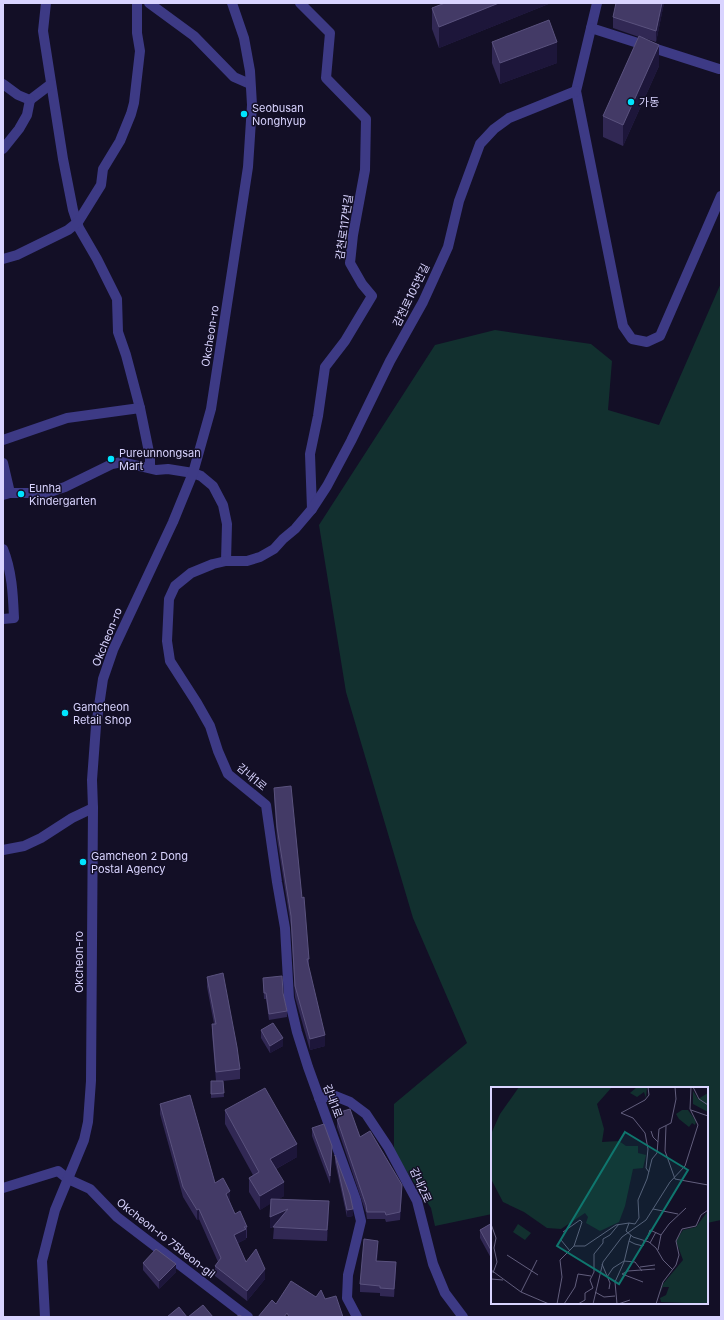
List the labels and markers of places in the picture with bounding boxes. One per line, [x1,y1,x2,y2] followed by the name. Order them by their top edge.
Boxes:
[639,95,659,109] place label: 가동
[626,97,636,107] marker: 가동
[252,101,306,128] place label: Seobusan Nonghyup
[239,109,249,119] marker: Seobusan Nonghyup
[119,446,201,473] place label: Pureunnongsan Mart
[106,454,116,464] marker: Pureunnongsan Mart
[29,481,96,508] place label: Eunha Kindergarten
[16,489,26,499] marker: Eunha Kindergarten
[73,700,132,727] place label: Gamcheon Retail Shop
[60,708,70,718] marker: Gamcheon Retail Shop
[91,849,188,876] place label: Gamcheon 2 Dong Postal Agency
[78,857,88,867] marker: Gamcheon 2 Dong Postal Agency

